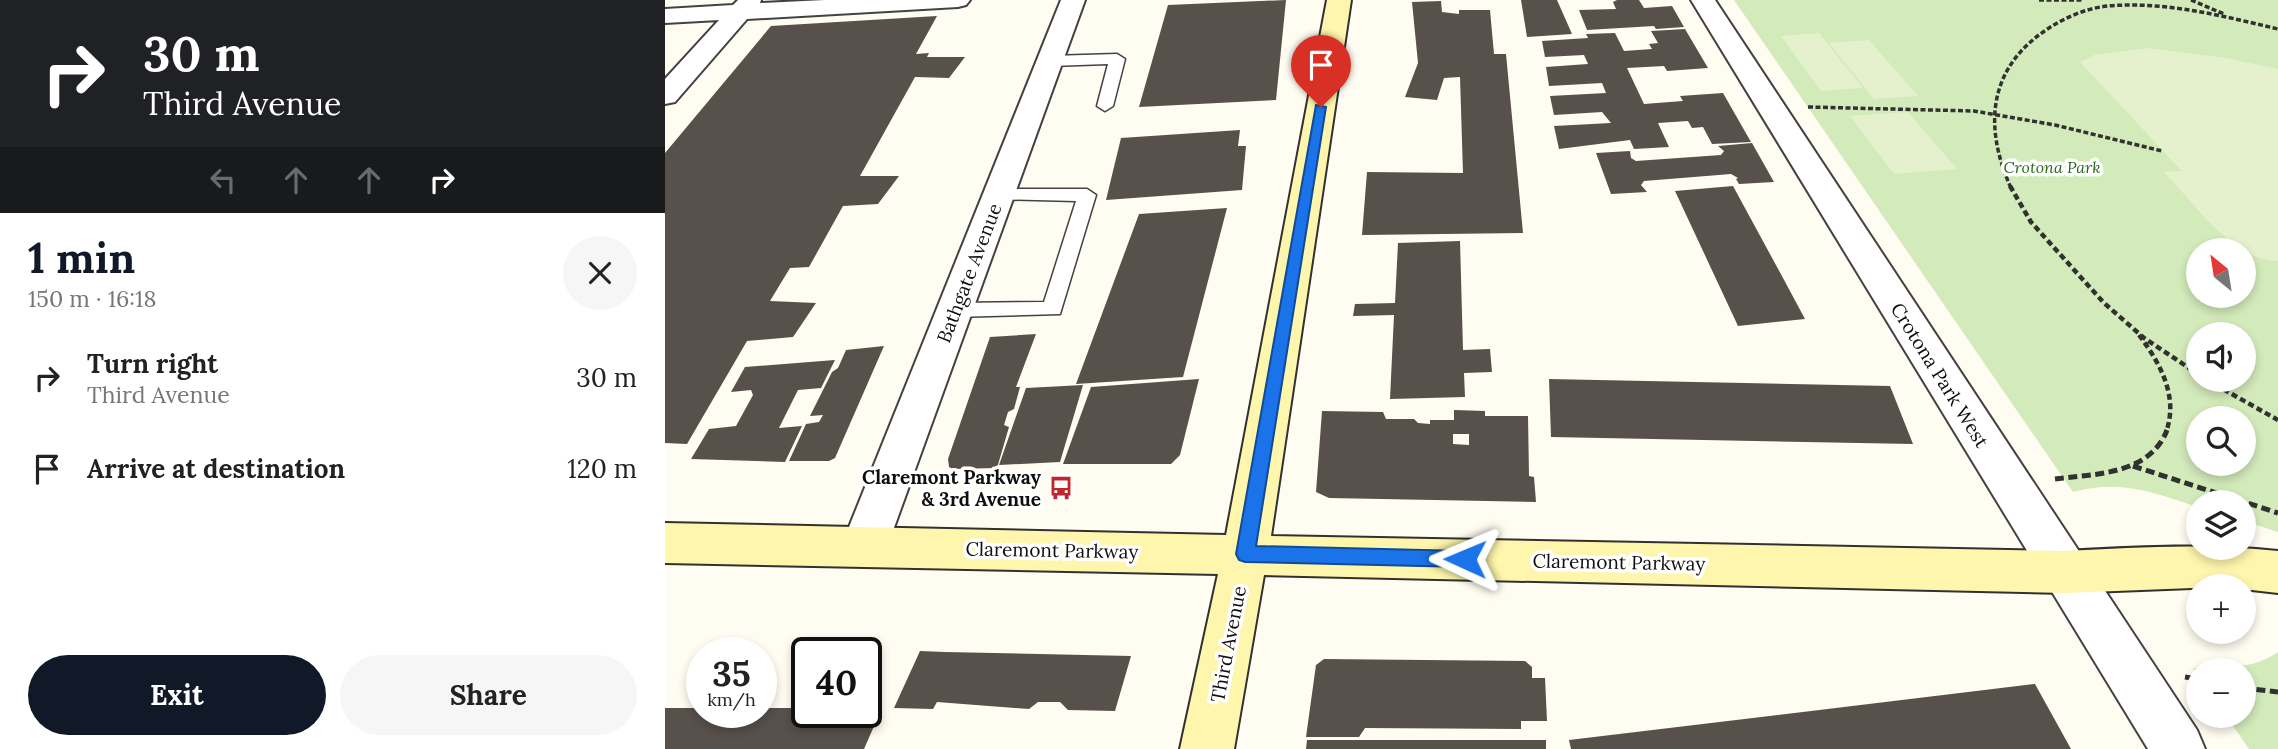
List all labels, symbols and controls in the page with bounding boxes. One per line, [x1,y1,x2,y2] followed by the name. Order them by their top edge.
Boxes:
[143,22,260,84] text: 30 m
[28,28,119,119] icon: right
[1291,35,1351,107] pin
[1302,46,1340,84] icon: arrive
[143,83,341,124] text: Third Avenue
[2004,157,2100,177] park label: Crotona Park
[204,161,242,199] icon: left
[277,161,315,199] icon: ahead
[350,161,388,199] icon: ahead
[423,161,461,199] icon: right
[931,200,1007,346] street label: Bathgate Avenue
[28,231,135,285] text: 1 min
[563,236,637,310] button: close
[2186,238,2256,308] north arrow
[2186,238,2256,728] map controls
[28,284,156,313] text: 150 m · 16:18
[1886,298,1995,452] street label: Crotona Park West
[2186,322,2256,392] button: sound
[87,347,218,380] text: Turn right
[28,359,66,397] icon: right
[576,361,637,394] text: 30 m
[87,380,230,409] text: Third Avenue
[2186,406,2256,476] button: search
[28,450,66,488] icon: arrive
[87,452,345,485] text: Arrive at destination
[567,452,637,485] text: 120 m
[862,465,1042,511] place label: Claremont Parkway & 3rd Avenue
[1047,474,1075,502] bus stop icon: Claremont Parkway & 3rd Avenue
[2186,490,2256,560] button: layers
[1428,522,1502,596] position arrow
[965,536,1139,564] street label: Claremont Parkway
[1532,548,1706,576] street label: Claremont Parkway
[2186,574,2256,644] button: +
[1205,584,1251,704] street label: Third Avenue
[791,637,882,728] speed limit sign: 40
[712,651,751,696] text: 35
[28,655,326,735] button: Exit
[340,655,637,735] button: Share
[2186,658,2256,728] button: −
[707,688,756,711] text: km/h

